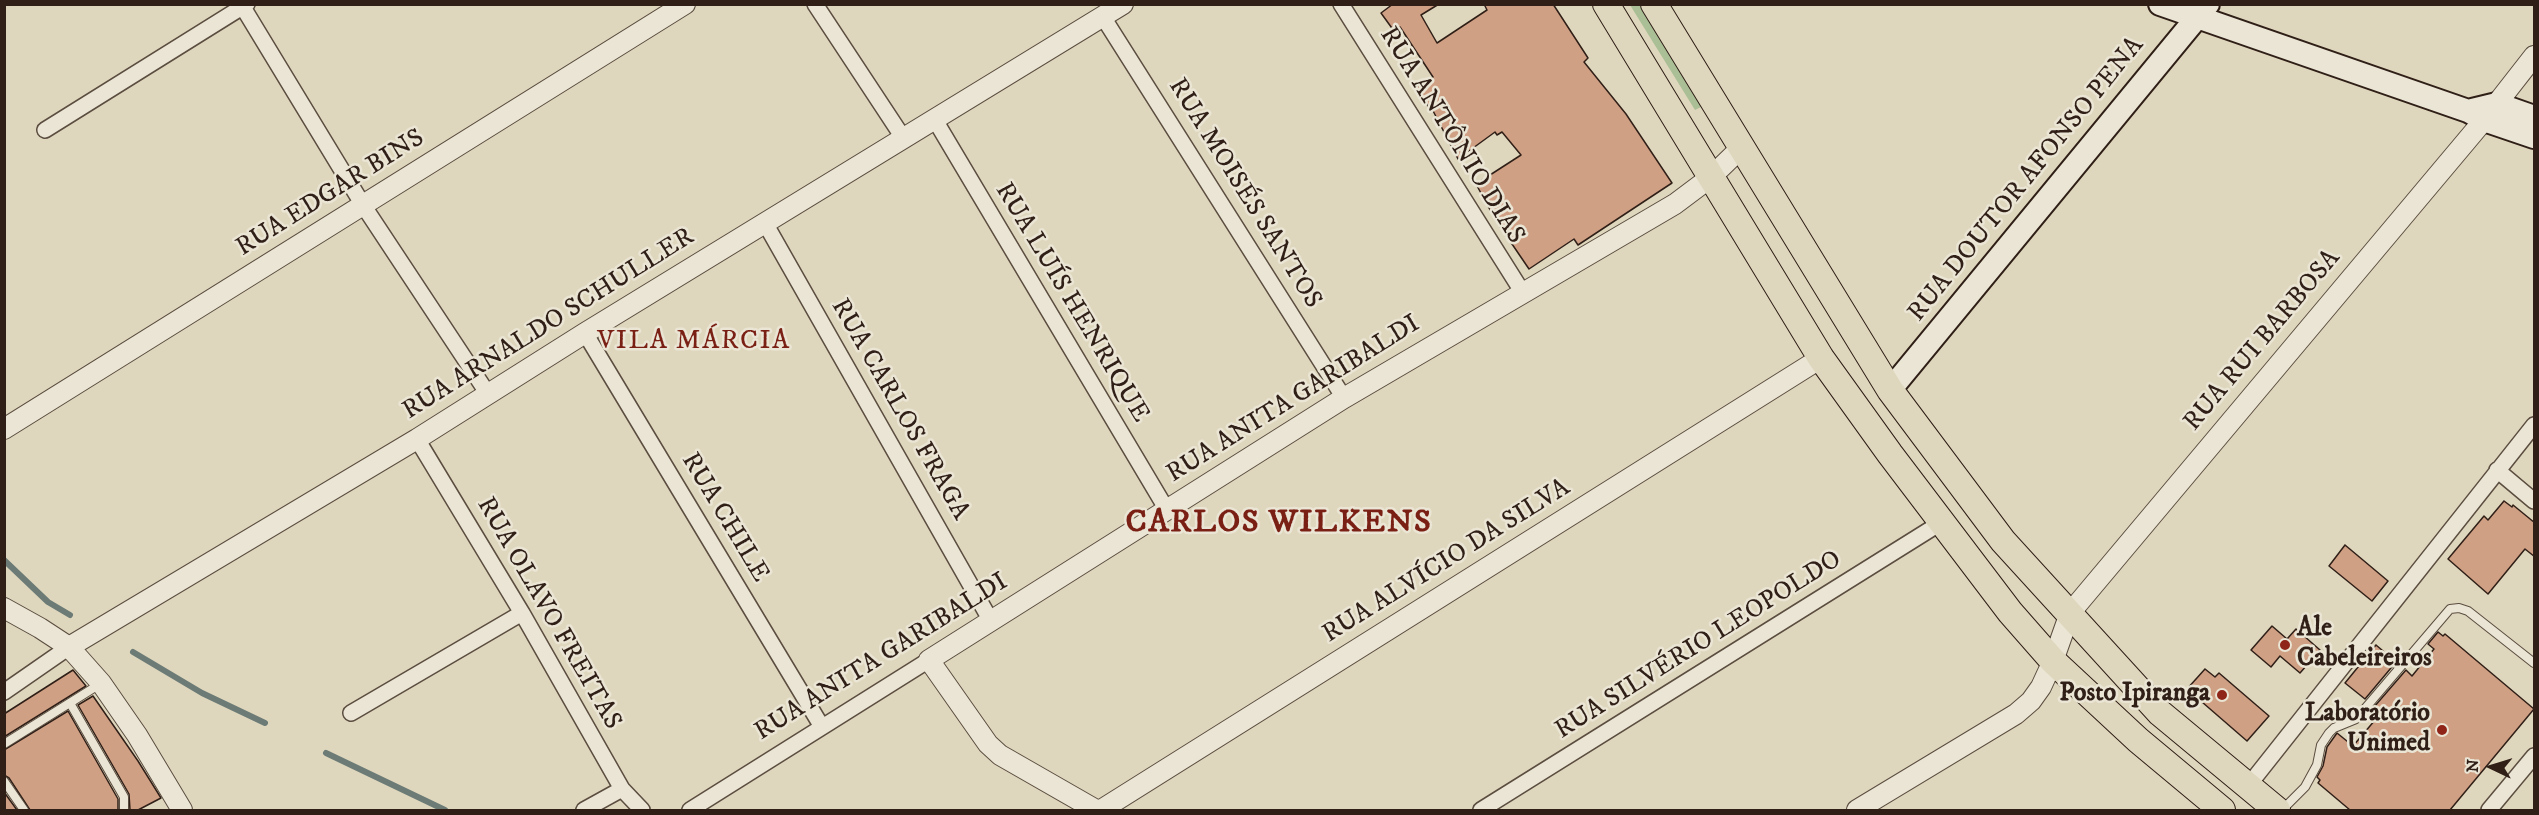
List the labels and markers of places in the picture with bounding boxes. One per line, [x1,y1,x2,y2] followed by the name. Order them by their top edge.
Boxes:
[2297,614,2432,676] place label: Ale Cabeleireiros
[2278,638,2292,652] marker: Ale Cabeleireiros
[2059,679,2210,711] place label: Posto Ipiranga
[2215,688,2229,702] marker: Posto Ipiranga
[2305,699,2430,760] place label: Laboratório Unimed
[2435,723,2449,737] marker: Laboratório Unimed

